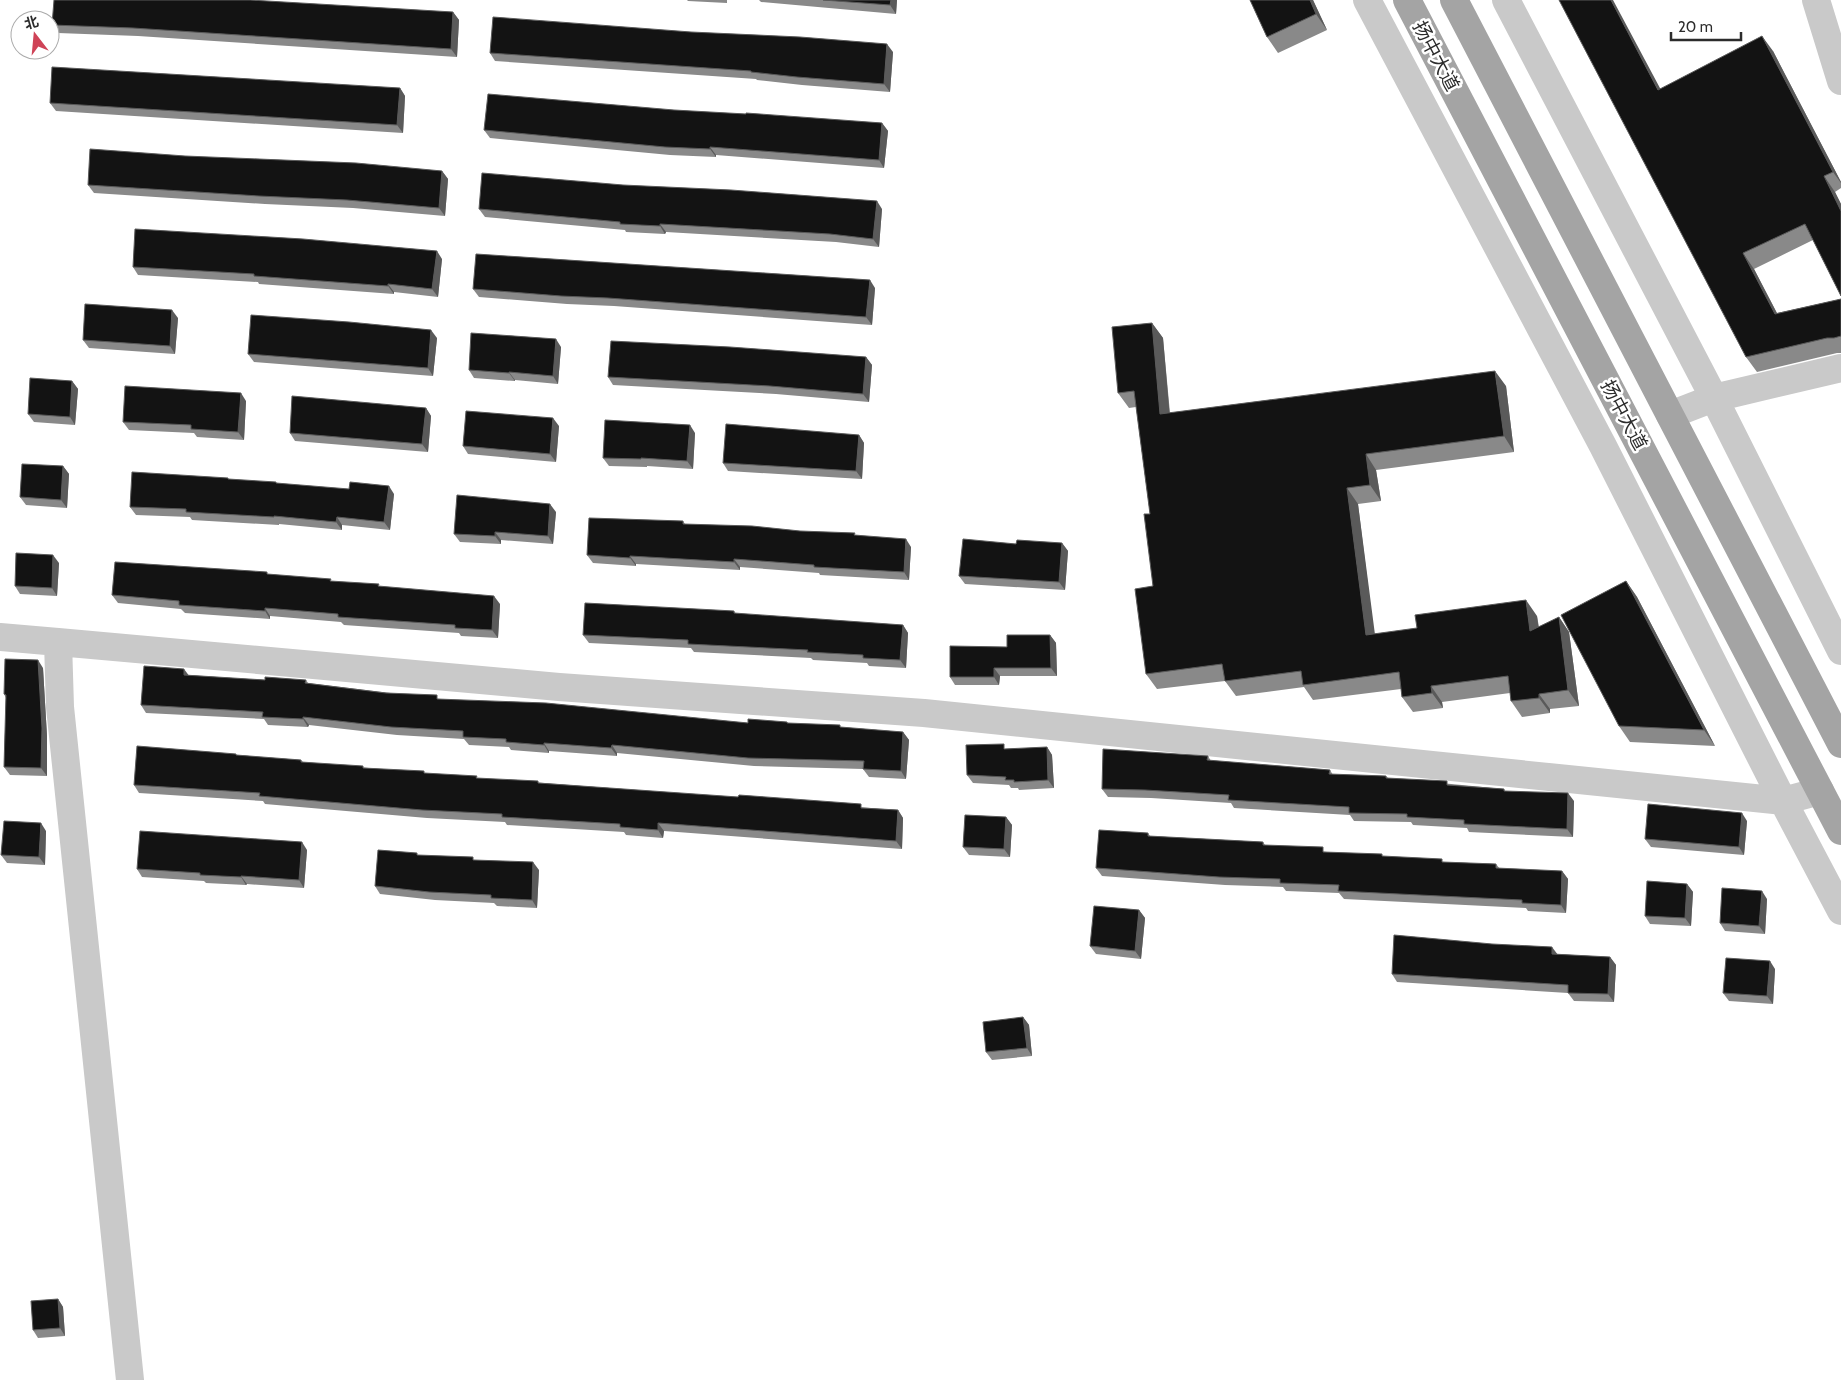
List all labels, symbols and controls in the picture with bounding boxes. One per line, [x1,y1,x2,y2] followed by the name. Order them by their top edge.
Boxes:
[10,10,60,60] north arrow
[1671,10,1741,42] scale bar
[22,12,41,33] text: 北
[1408,17,1464,95] street label: 扬中大道
[1678,18,1713,36] text: 20 m
[1596,376,1652,454] street label: 扬中大道

